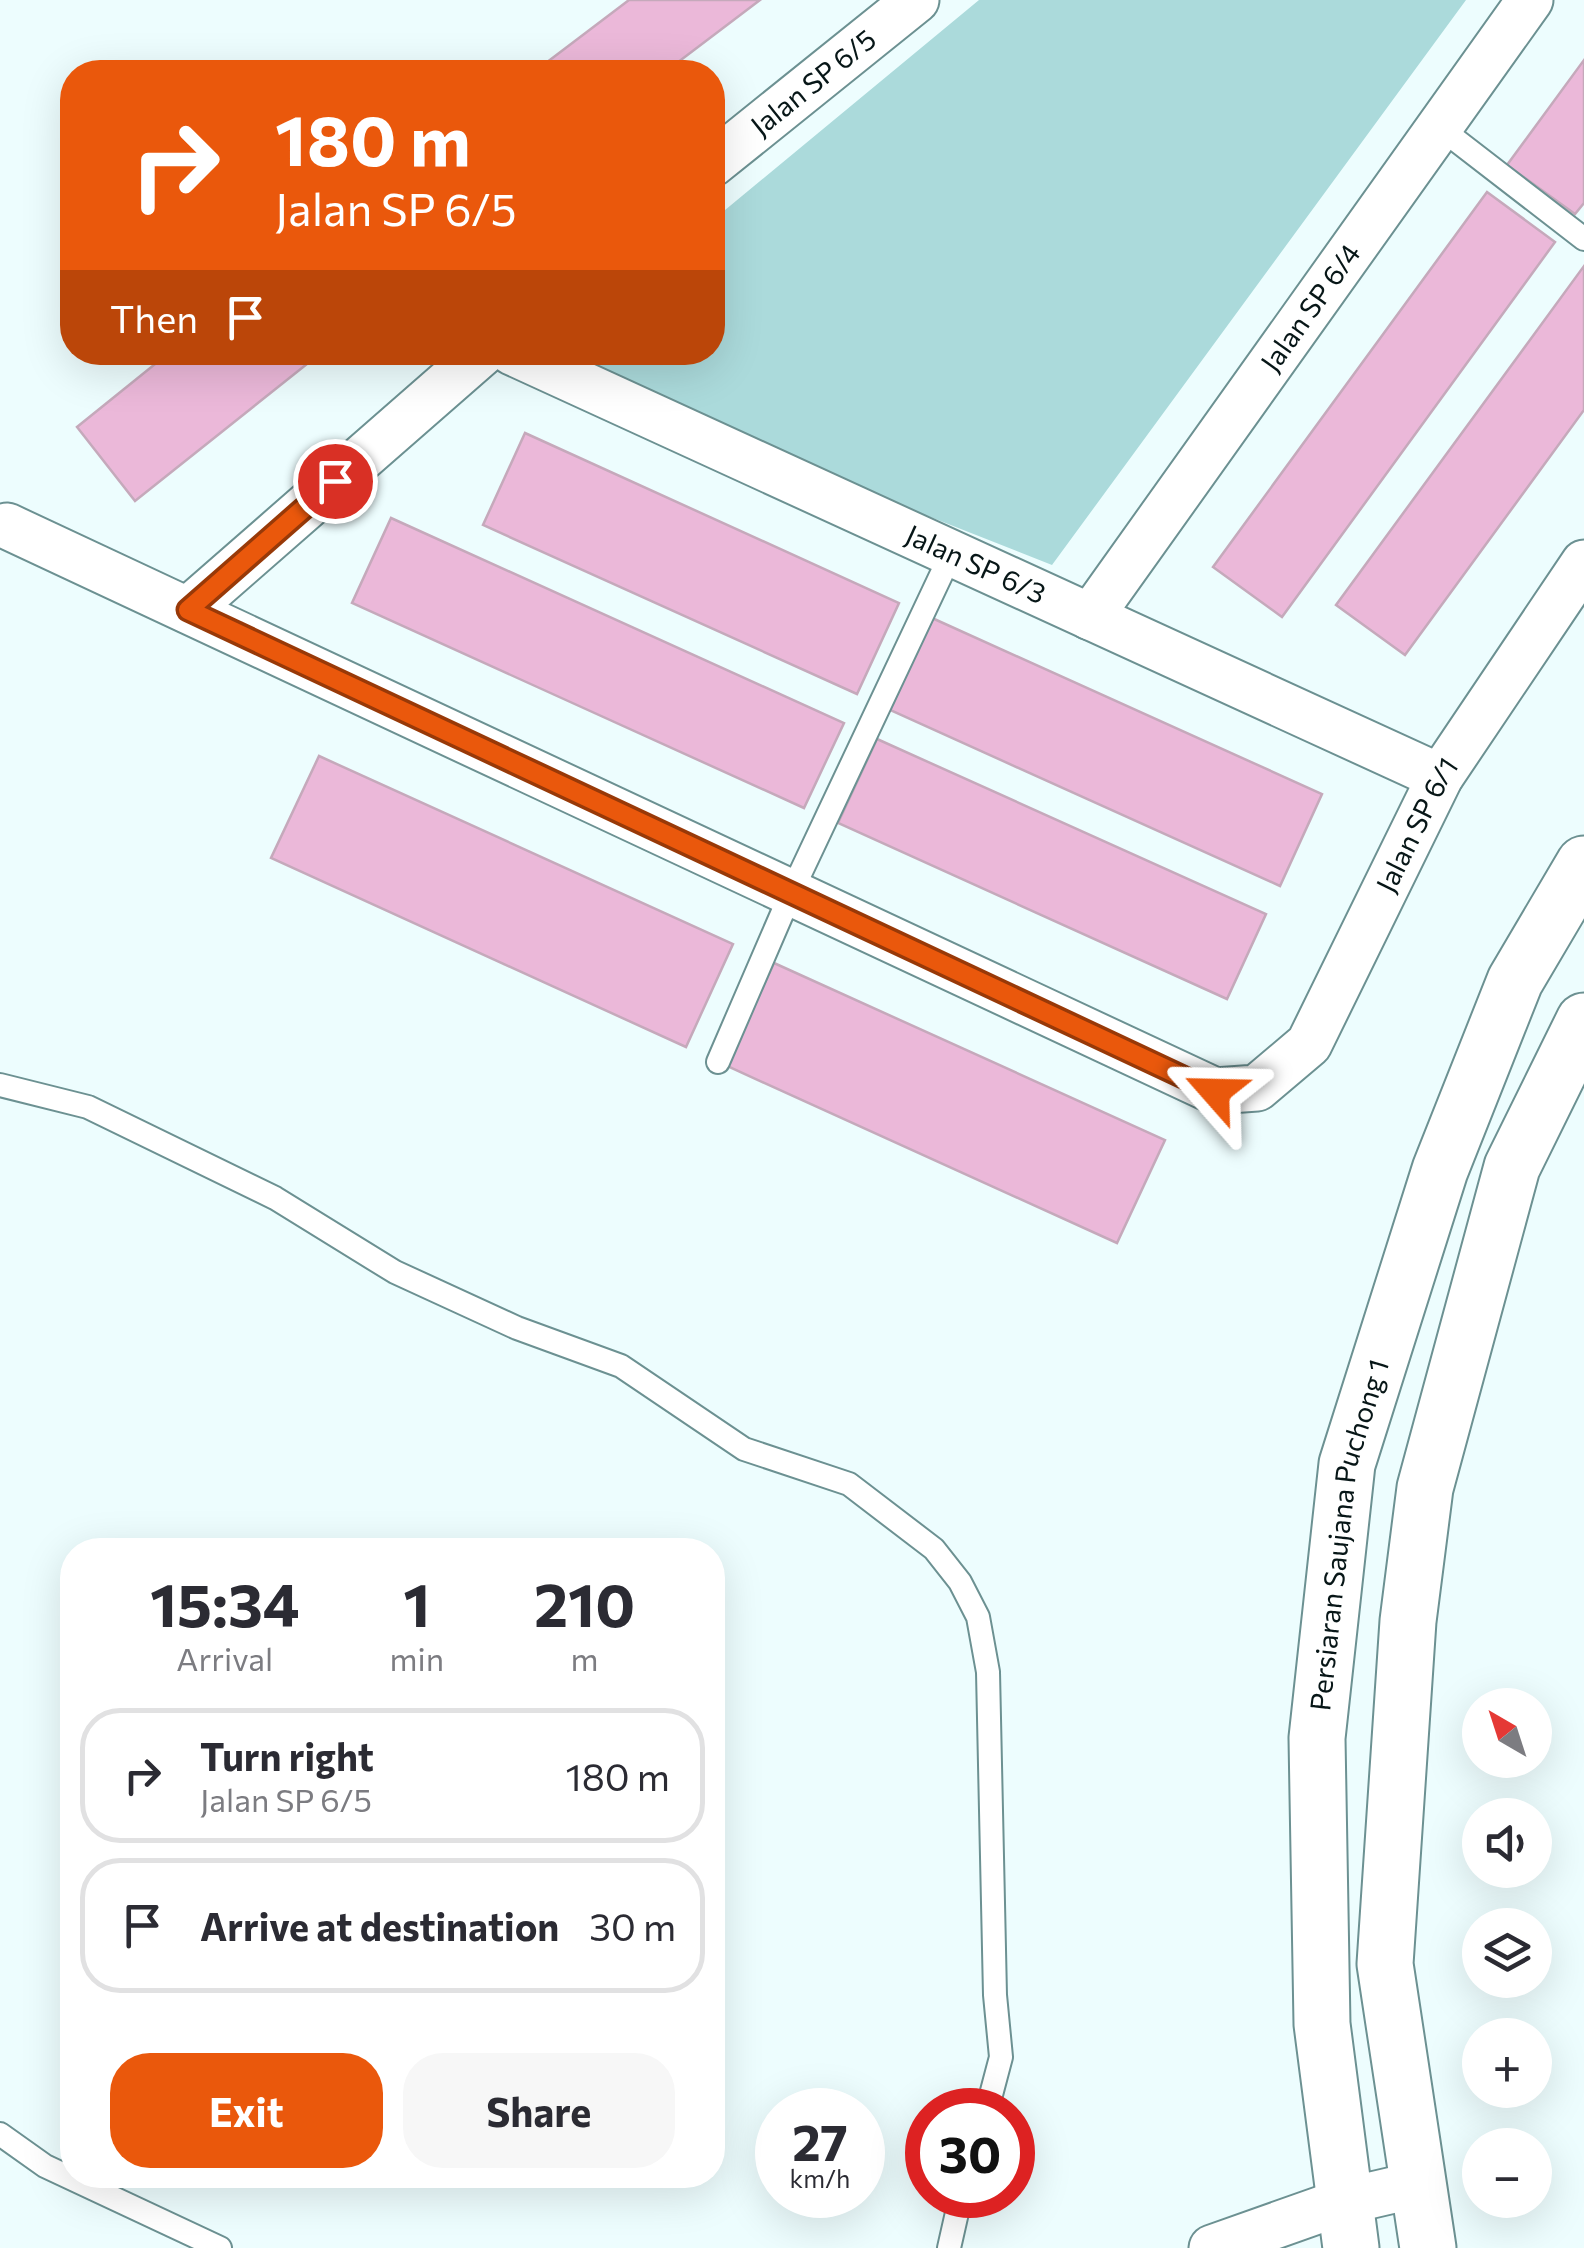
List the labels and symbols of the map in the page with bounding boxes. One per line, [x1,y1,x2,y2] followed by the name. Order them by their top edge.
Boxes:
[743,21,882,142] street label: Jalan SP 6/5
[1253,236,1367,378] street label: Jalan SP 6/4
[293,439,378,524] pin
[901,517,1052,610] street label: Jalan SP 6/3
[1368,750,1464,898] street label: Jalan SP 6/1
[1163,1040,1267,1144] position arrow
[1302,1355,1395,1712] street label: Persiaran Saujana Puchong 1
[1462,1688,1552,1778] north arrow
[905,2088,1035,2218] speed limit sign: 30

